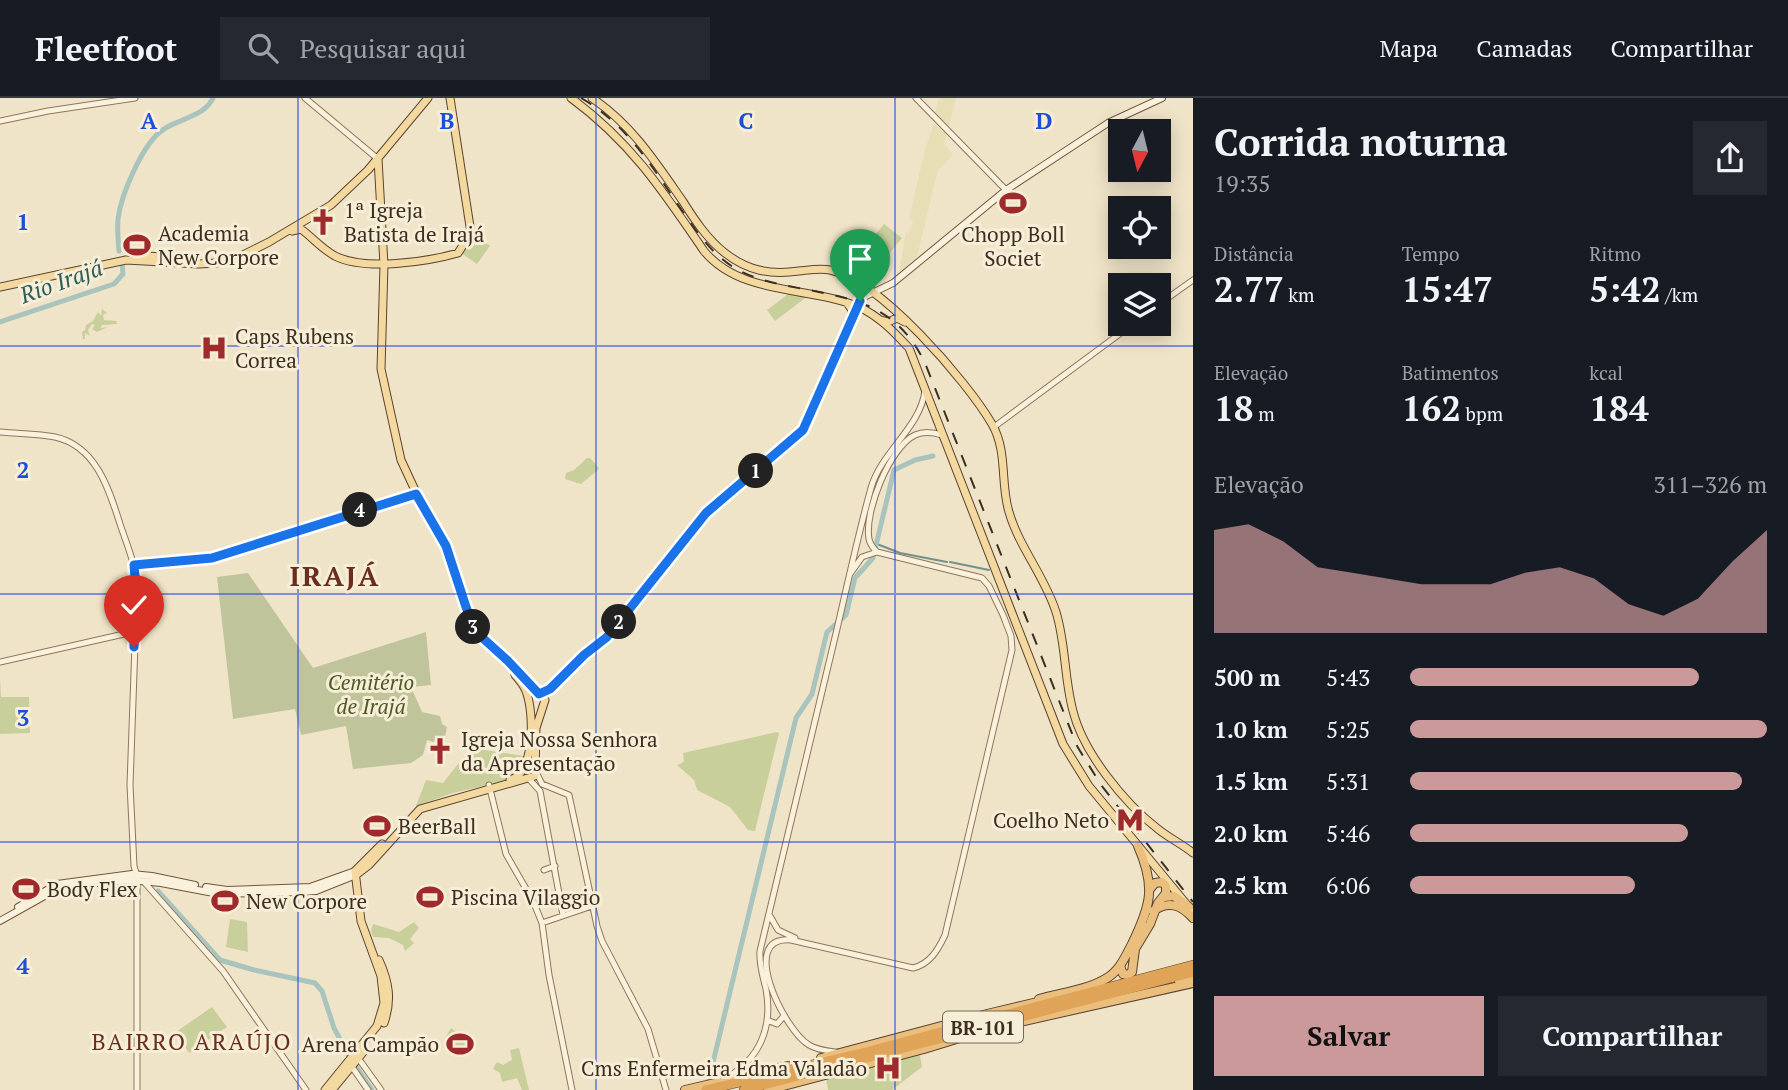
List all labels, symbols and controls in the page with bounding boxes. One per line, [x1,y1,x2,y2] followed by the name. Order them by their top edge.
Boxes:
[220,17,710,80] search box
[35,27,178,70] text: Fleetfoot
[244,29,282,67] icon: search
[300,31,466,65] text: Pesquisar aqui
[1380,32,1438,64] text: Mapa
[1476,32,1572,64] text: Camadas
[1610,32,1753,64] text: Compartilhar
[141,105,158,136] text: A
[440,105,455,136] text: B
[739,105,754,136] text: C
[1036,105,1053,136] text: D
[1214,117,1508,167] text: Corrida noturna
[1108,119,1171,182] north arrow
[1108,119,1171,336] map controls
[1693,121,1767,195] button: share
[1214,168,1271,199] text: 19:35
[998,188,1028,218] sports icon: Chopp Boll Societ
[344,196,485,248] place label: 1ª Igreja Batista de Irajá
[1108,196,1171,259] button: locate
[17,206,30,237] text: 1
[308,207,338,237] church icon: 1ª Igreja Batista de Irajá
[158,219,279,271] place label: Academia New Corpore
[961,220,1065,272] place label: Chopp Boll Societ
[830,229,890,301] pin
[122,230,152,260] sports icon: Academia New Corpore
[841,240,879,278] icon: arrive
[1214,241,1294,266] text: Distância
[1402,241,1459,266] text: Tempo
[1589,241,1641,266] text: Ritmo
[14,252,107,311] water label: Rio Irajá
[1214,266,1284,312] text: 2.77
[1402,266,1493,312] text: 15:47
[1589,266,1661,312] text: 5:42
[1108,273,1171,336] button: layers
[1284,282,1315,307] text: km
[1661,282,1698,307] text: /km
[235,322,354,374] place label: Caps Rubens Correa
[199,333,229,363] hospital icon: Caps Rubens Correa
[1214,360,1288,385] text: Elevação
[1402,360,1499,385] text: Batimentos
[1589,360,1623,385] text: kcal
[1214,385,1254,431] text: 18
[1402,385,1461,431] text: 162
[1589,385,1649,431] text: 184
[1254,401,1275,426] text: m
[1461,401,1503,426] text: bpm
[17,454,30,485] text: 2
[738,454,774,488] pin: 1
[750,458,761,483] text: 1
[1214,469,1304,500] text: Elevação
[1654,469,1767,500] text: 311–326 m
[342,492,378,528] pin: 4
[354,497,365,522] text: 4
[290,557,380,594] district label: IRAJÁ
[104,575,164,647] pin
[115,586,153,624] icon: check
[602,604,636,640] pin: 2
[613,609,624,634] text: 2
[456,610,490,644] pin: 3
[467,614,478,639] text: 3
[1214,662,1280,693] text: 500 m
[1326,662,1370,693] text: 5:43
[328,668,414,720] park label: Cemitério de Irajá
[17,702,30,733] text: 3
[1214,714,1288,745] text: 1.0 km
[1326,714,1370,745] text: 5:25
[461,725,658,777] place label: Igreja Nossa Senhora da Apresentação
[425,736,455,766] church icon: Igreja Nossa Senhora da Apresentação
[1214,766,1288,797] text: 1.5 km
[1326,766,1370,797] text: 5:31
[1115,805,1145,835] metro station icon: Coelho Neto
[993,806,1109,834] place label: Coelho Neto
[362,811,392,841] sports icon: BeerBall
[398,812,476,840] place label: BeerBall
[1214,818,1288,849] text: 2.0 km
[1326,818,1370,849] text: 5:46
[1214,870,1288,901] text: 2.5 km
[1326,870,1370,901] text: 6:06
[11,874,41,904] sports icon: Body Flex
[47,875,138,903] place label: Body Flex
[415,882,445,912] sports icon: Piscina Vilaggio
[451,883,600,911] place label: Piscina Vilaggio
[210,886,240,916] sports icon: New Corpore
[246,887,367,915] place label: New Corpore
[17,950,30,981] text: 4
[1214,996,1484,1076] button: Salvar
[1498,996,1767,1076] button: Compartilhar
[943,1012,1023,1043] road number: BR-101
[91,1026,293,1057] district label: BAIRRO ARAÚJO
[445,1029,475,1059] sports icon: Arena Campão
[301,1030,439,1058] place label: Arena Campão
[873,1053,903,1083] hospital icon: Cms Enfermeira Edma Valadão
[581,1054,867,1082] place label: Cms Enfermeira Edma Valadão

